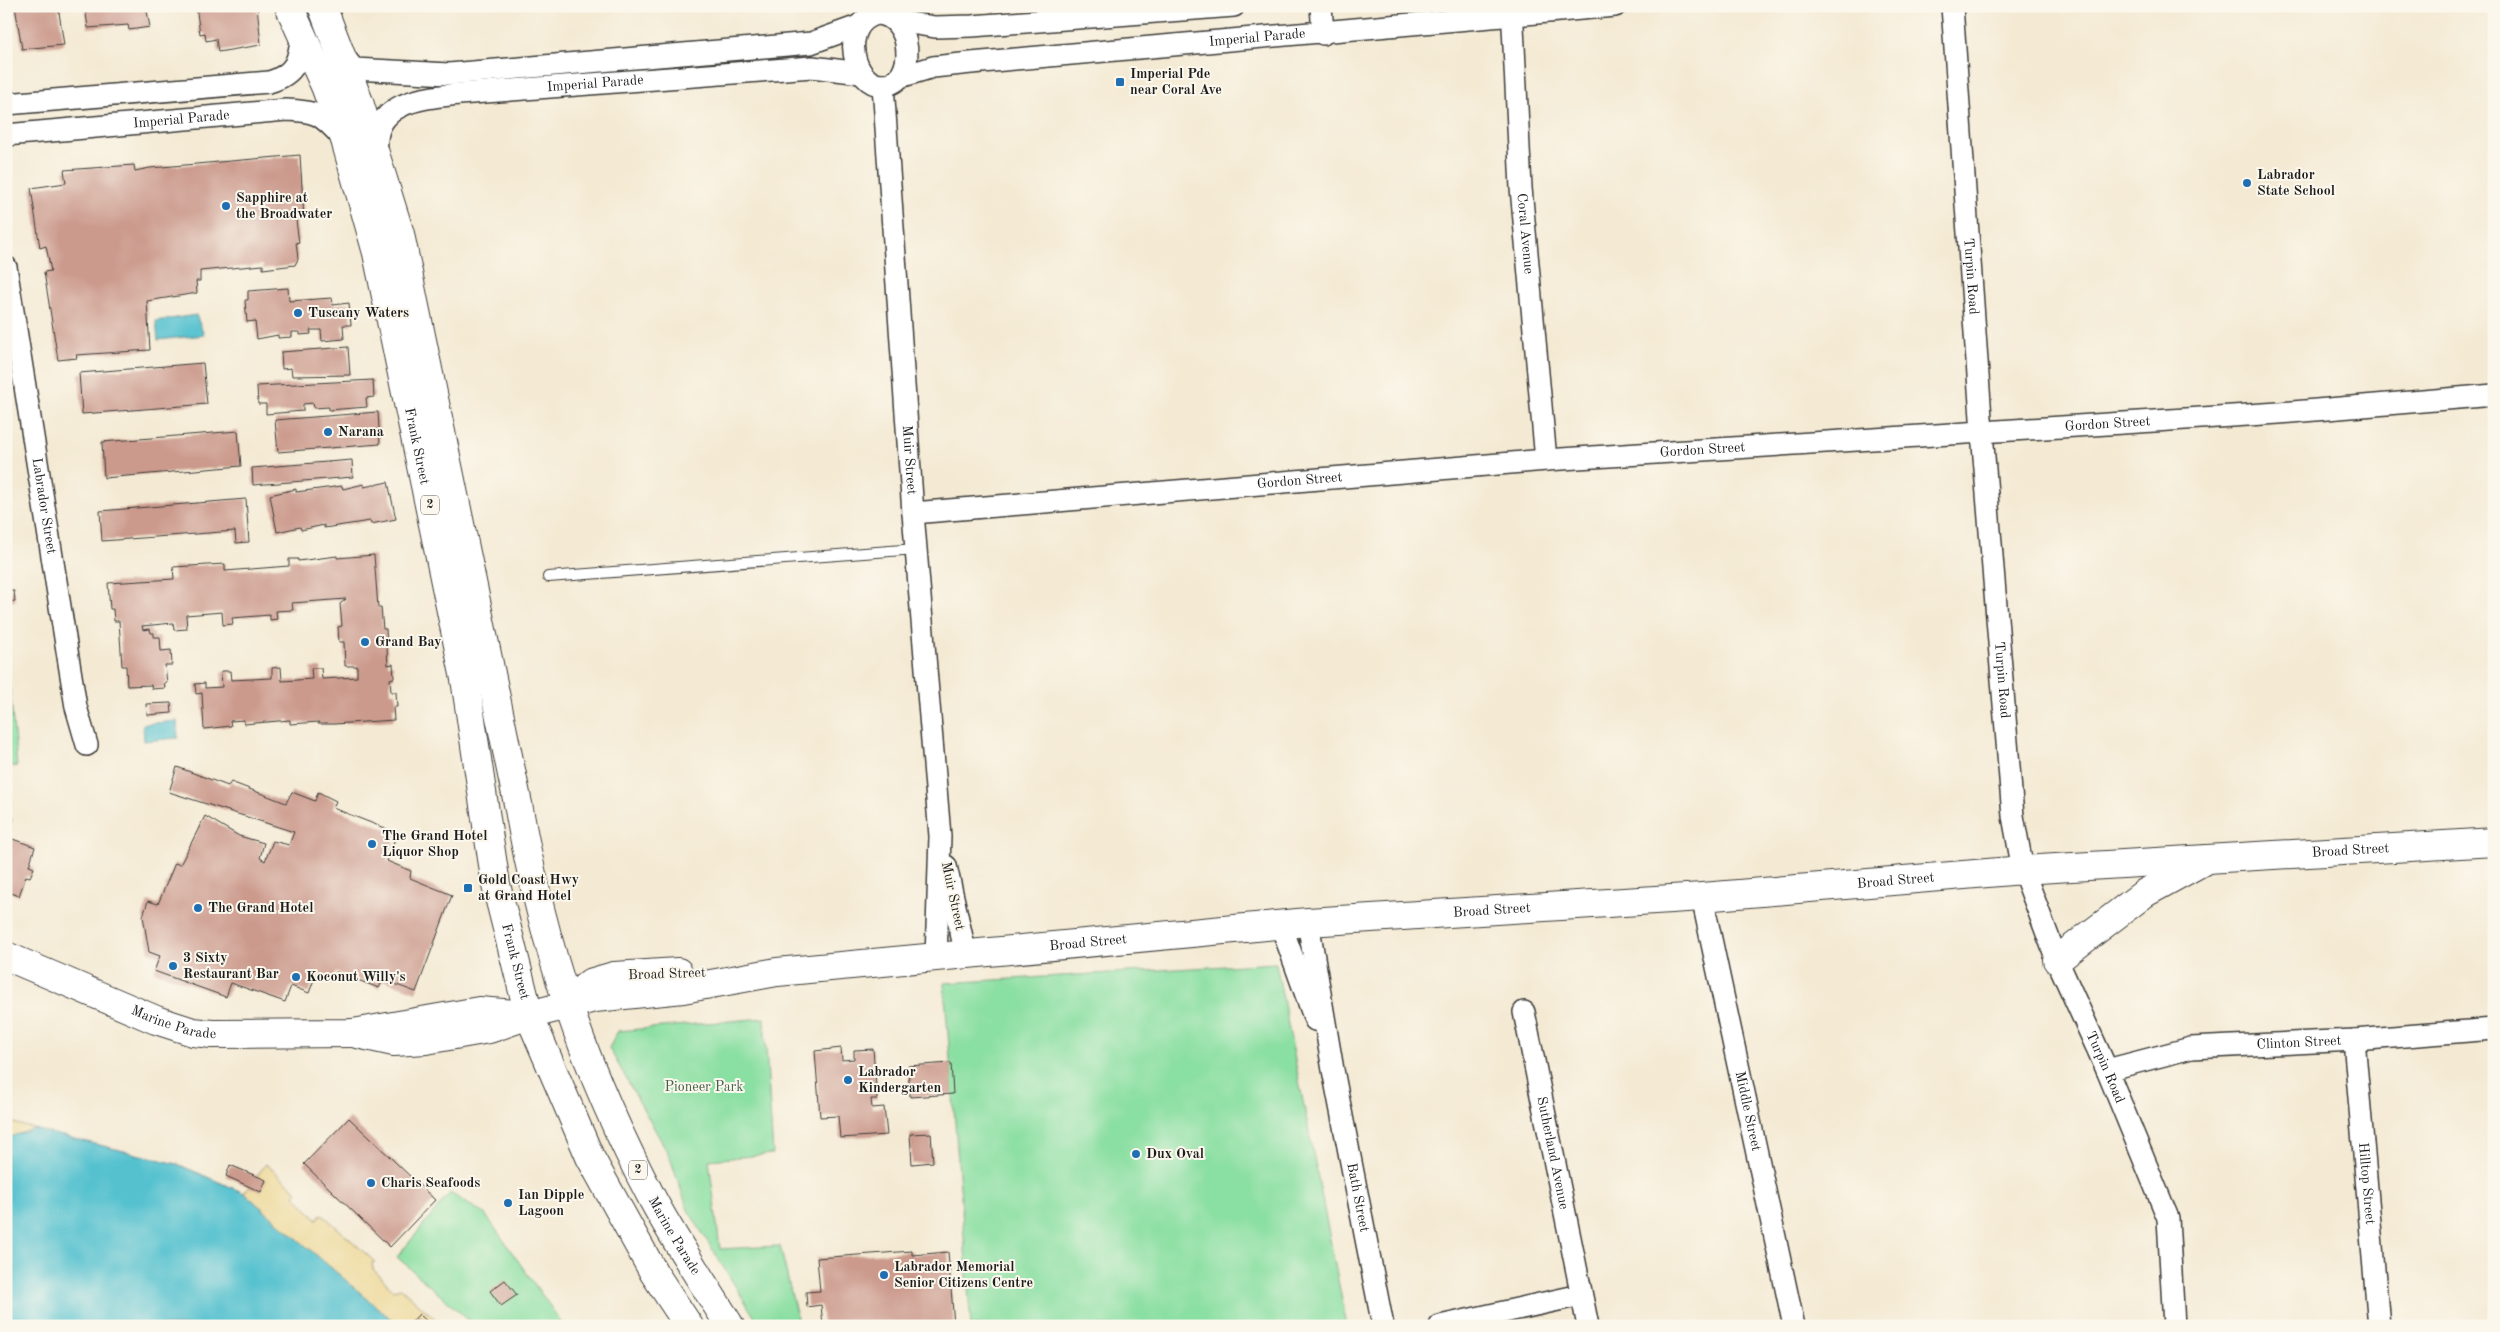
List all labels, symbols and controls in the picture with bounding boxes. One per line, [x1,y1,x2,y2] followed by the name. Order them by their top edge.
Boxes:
[1208,26,1306,49] street label: Imperial Parade
[1130,67,1222,97] place label: Imperial Pde near Coral Ave
[547,73,644,94] street label: Imperial Parade
[1114,76,1126,88] marker: Imperial Pde near Coral Ave
[132,108,230,131] street label: Imperial Parade
[2257,168,2335,198] place label: Labrador State School
[2241,177,2253,189] marker: Labrador State School
[236,191,332,221] place label: Sapphire at the Broadwater
[1515,192,1536,275] street label: Coral Avenue
[220,200,232,212] marker: Sapphire at the Broadwater
[1961,237,1981,315] street label: Turpin Road
[308,306,409,320] place label: Tuscany Waters
[292,307,304,319] marker: Tuscany Waters
[402,407,432,486] street label: Frank Street
[2064,414,2151,434] street label: Gordon Street
[338,425,384,439] place label: Narana
[900,425,919,495] street label: Muir Street
[322,426,334,438] marker: Narana
[1659,440,1746,460] street label: Gordon Street
[29,457,59,555] street label: Labrador Street
[1256,470,1343,491] street label: Gordon Street
[421,496,439,514] road number: 2
[375,635,442,649] place label: Grand Bay
[359,636,371,648] marker: Grand Bay
[1992,641,2012,719] street label: Turpin Road
[382,829,488,859] place label: The Grand Hotel Liquor Shop
[366,838,378,850] marker: The Grand Hotel Liquor Shop
[2311,841,2390,860] street label: Broad Street
[939,860,967,932] street label: Muir Street
[1856,870,1935,891] street label: Broad Street
[478,873,579,903] place label: Gold Coast Hwy at Grand Hotel
[462,882,474,894] marker: Gold Coast Hwy at Grand Hotel
[208,901,314,915] place label: The Grand Hotel
[1453,901,1531,920] street label: Broad Street
[192,902,204,914] marker: The Grand Hotel
[499,922,532,1001] street label: Frank Street
[1049,932,1128,953] street label: Broad Street
[183,951,279,981] place label: 3 Sixty Restaurant Bar
[167,960,179,972] marker: 3 Sixty Restaurant Bar
[628,966,706,982] street label: Broad Street
[306,970,406,984] place label: Koconut Willy's
[290,971,302,983] marker: Koconut Willy's
[129,1003,216,1041] street label: Marine Parade
[2083,1029,2127,1105] street label: Turpin Road
[2256,1034,2342,1052] street label: Clinton Street
[858,1065,942,1095] place label: Labrador Kindergarten
[1733,1070,1763,1153] street label: Middle Street
[842,1074,854,1086] marker: Labrador Kindergarten
[664,1080,744,1094] park label: Pioneer Park
[1534,1095,1571,1211] street label: Sutherland Avenue
[2356,1142,2377,1225] street label: Hilltop Street
[1146,1147,1204,1161] place label: Dux Oval
[1130,1148,1142,1160] marker: Dux Oval
[629,1160,647,1180] road number: 2
[1344,1162,1372,1233] street label: Bath Street
[381,1176,480,1190] place label: Charis Seafoods
[365,1177,377,1189] marker: Charis Seafoods
[518,1188,584,1218] place label: Ian Dipple Lagoon
[646,1194,703,1277] street label: Marine Parade
[502,1197,514,1209] marker: Ian Dipple Lagoon
[894,1260,1033,1290] place label: Labrador Memorial Senior Citizens Centre
[878,1269,890,1281] marker: Labrador Memorial Senior Citizens Centre

